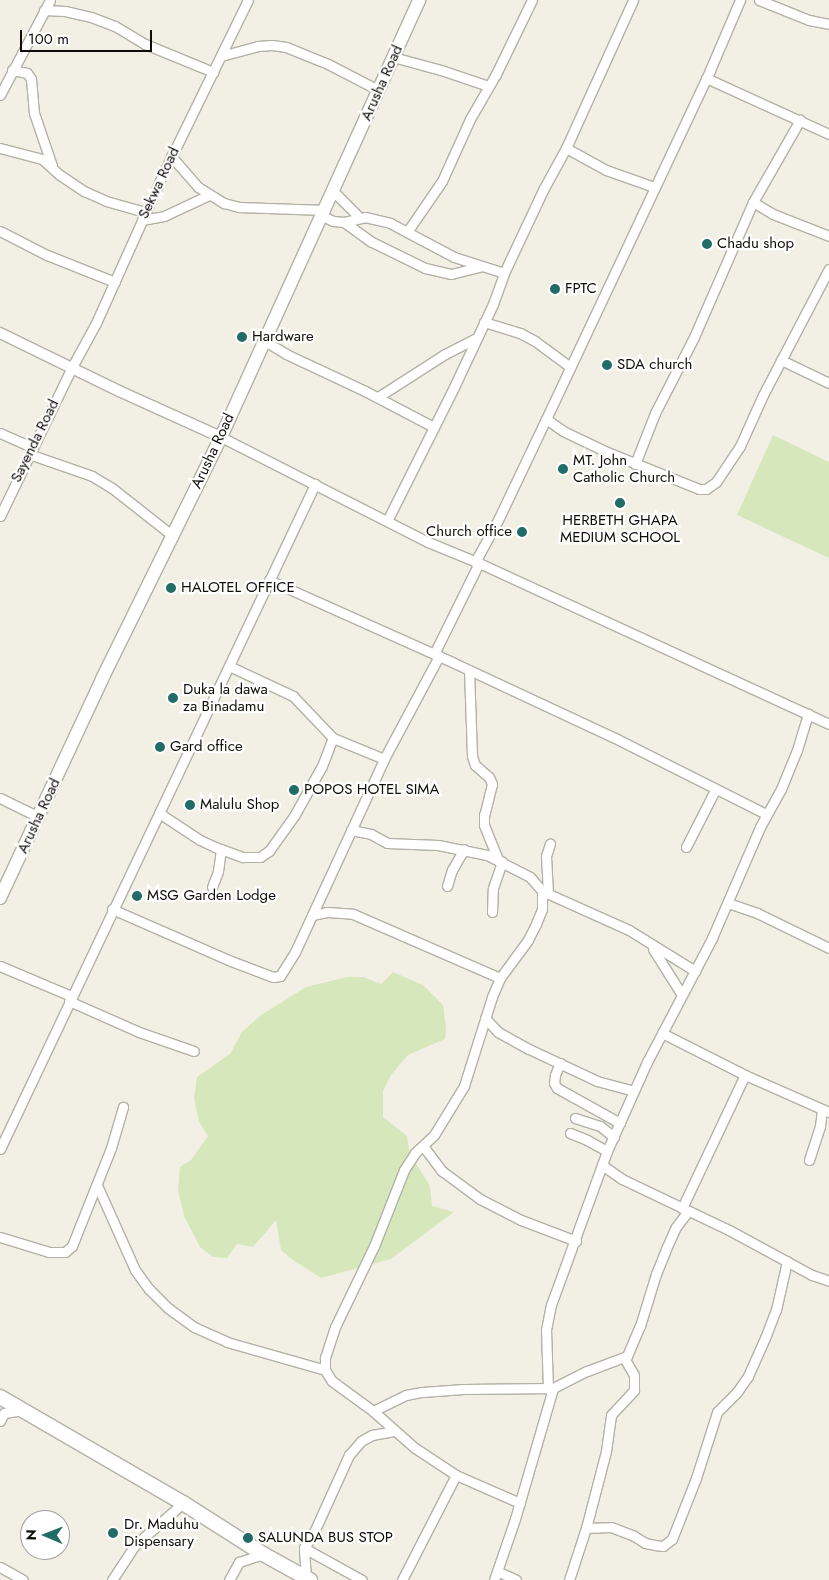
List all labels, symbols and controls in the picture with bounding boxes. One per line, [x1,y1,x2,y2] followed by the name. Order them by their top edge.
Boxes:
[22,20,155,52] scale bar
[28,28,69,50] text: 100 m
[357,42,407,124] street label: Arusha Road
[135,144,183,222] street label: Sekwa Road
[717,235,794,253] place label: Chadu shop
[701,238,713,250] marker: Chadu shop
[565,280,597,298] place label: FPTC
[549,283,561,295] marker: FPTC
[252,328,314,346] place label: Hardware
[236,331,248,343] marker: Hardware
[617,356,692,374] place label: SDA church
[601,359,613,371] marker: SDA church
[7,397,63,485] street label: Sayenda Road
[188,411,238,491] street label: Arusha Road
[573,451,675,486] place label: MT. John Catholic Church
[557,463,569,475] marker: MT. John Catholic Church
[614,497,626,509] marker: HERBETH GHAPA MEDIUM SCHOOL
[560,511,680,546] place label: HERBETH GHAPA MEDIUM SCHOOL
[426,523,512,541] place label: Church office
[516,526,528,538] marker: Church office
[181,579,295,597] place label: HALOTEL OFFICE
[165,582,177,594] marker: HALOTEL OFFICE
[183,680,268,715] place label: Duka la dawa za Binadamu
[167,692,179,704] marker: Duka la dawa za Binadamu
[170,738,243,756] place label: Gard office
[154,741,166,753] marker: Gard office
[14,776,64,856] street label: Arusha Road
[304,781,439,799] place label: POPOS HOTEL SIMA
[288,784,300,796] marker: POPOS HOTEL SIMA
[200,796,279,814] place label: Malulu Shop
[184,799,196,811] marker: Malulu Shop
[147,887,276,905] place label: MSG Garden Lodge
[131,890,143,902] marker: MSG Garden Lodge
[20,1510,70,1560] north arrow
[124,1515,199,1550] place label: Dr. Maduhu Dispensary
[106,1526,120,1540] marker: Dr. Maduhu Dispensary
[21,1529,41,1540] text: N
[258,1529,393,1547] place label: SALUNDA BUS STOP
[242,1532,254,1544] marker: SALUNDA BUS STOP

